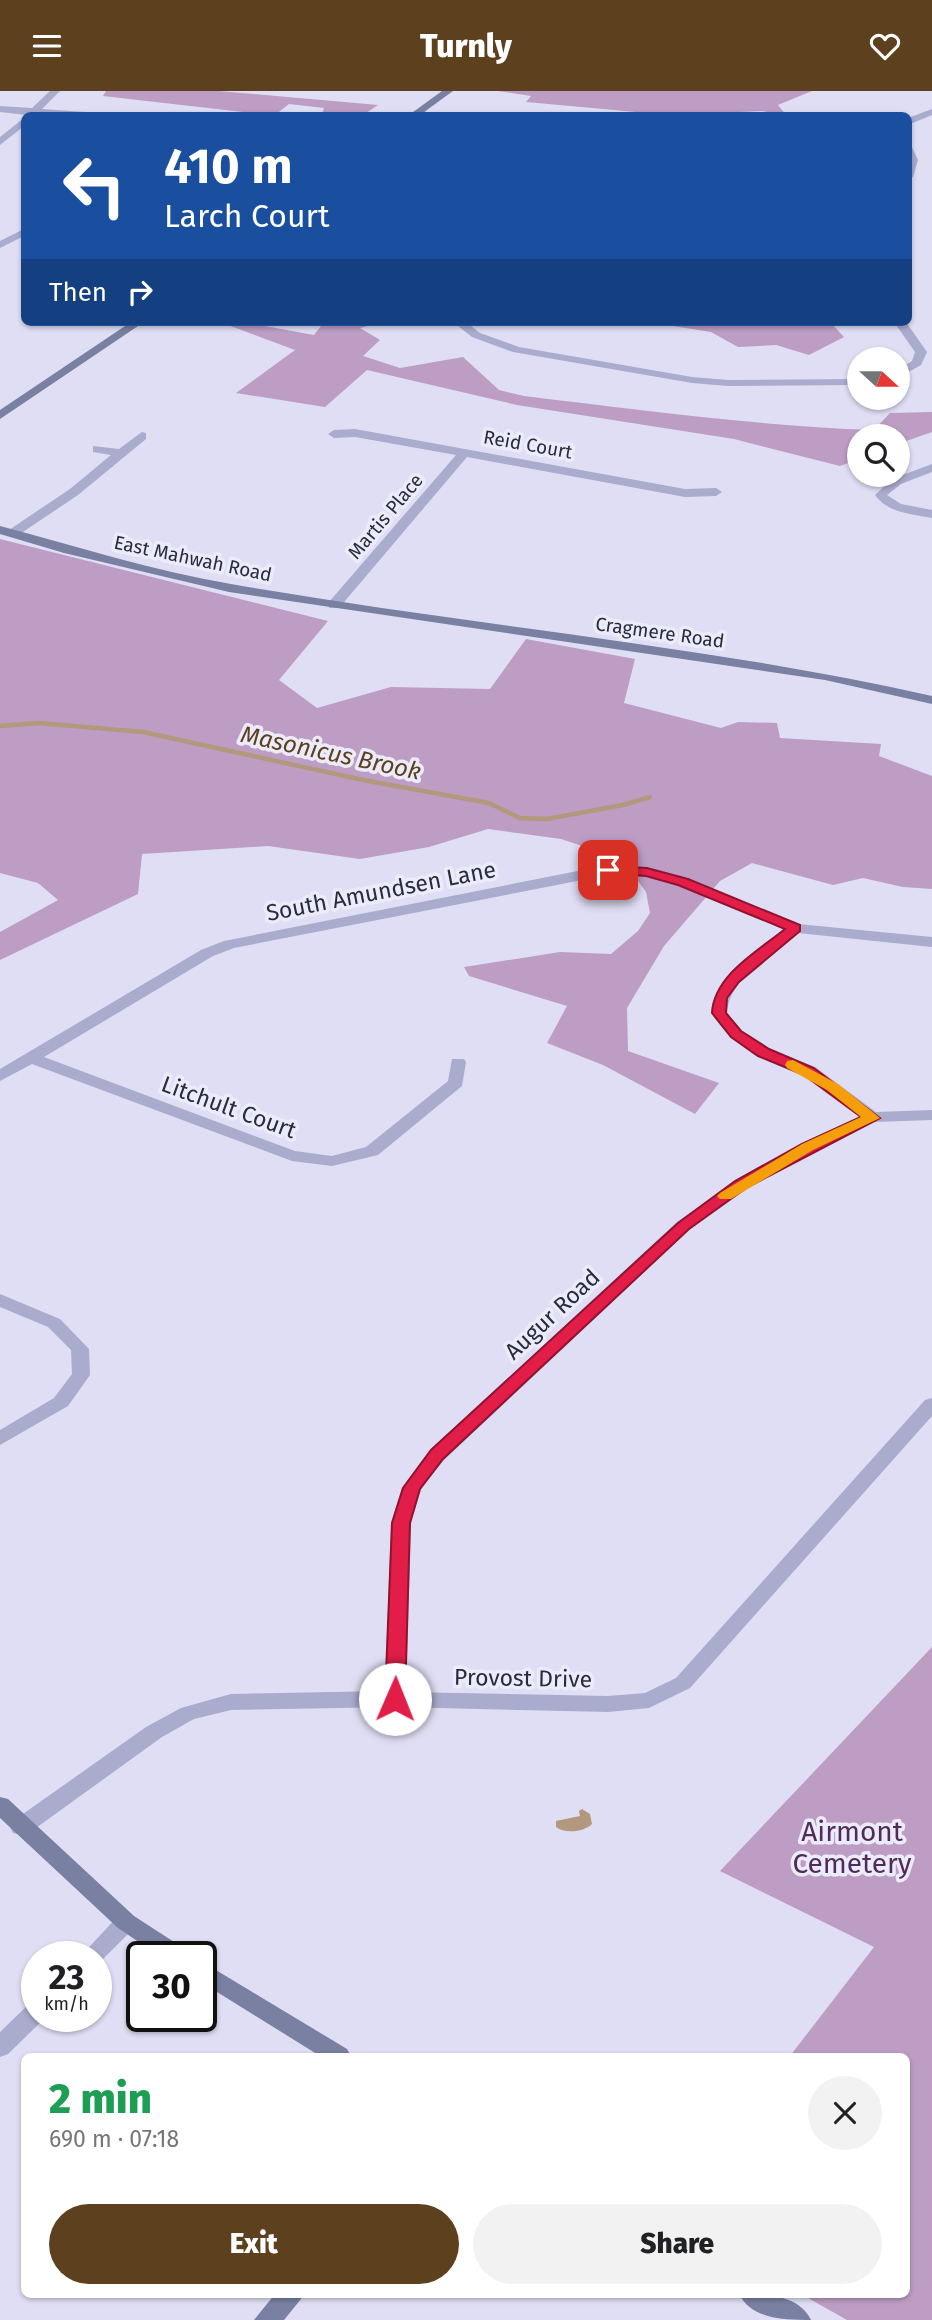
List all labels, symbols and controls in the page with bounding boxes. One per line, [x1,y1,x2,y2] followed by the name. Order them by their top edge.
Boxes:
[28,27,66,65] icon: menu
[420,27,512,65] text: Turnly
[866,27,904,65] icon: heart
[164,137,293,196] text: 410 m
[49,140,140,231] icon: left
[164,197,329,235] text: Larch Court
[121,273,159,311] icon: right
[49,277,107,308] text: Then
[847,347,910,409] north arrow
[847,347,910,487] map controls
[847,424,910,487] button: search
[482,425,574,464] street label: Reid Court
[343,469,428,564] street label: Martis Place
[112,531,274,586] street label: East Mahwah Road
[594,612,726,653] street label: Cragmere Road
[238,720,424,786] water label: Masonicus Brook
[578,840,638,900] pin
[589,851,627,889] icon: arrive
[264,855,498,927] street label: South Amundsen Lane
[158,1070,301,1145] street label: Litchult Court
[499,1263,605,1365] street label: Augur Road
[358,1662,432,1736] position arrow
[454,1663,592,1693] street label: Provost Drive
[792,1815,912,1880] park label: Airmont Cemetery
[126,1941,217,2032] speed limit sign: 30
[48,1956,85,1998] text: 23
[44,1993,89,2015] text: km/h
[49,2074,152,2124] text: 2 min
[808,2076,882,2150] button: close
[49,2125,179,2153] text: 690 m · 07:18
[49,2204,459,2284] button: Exit
[473,2204,882,2284] button: Share

